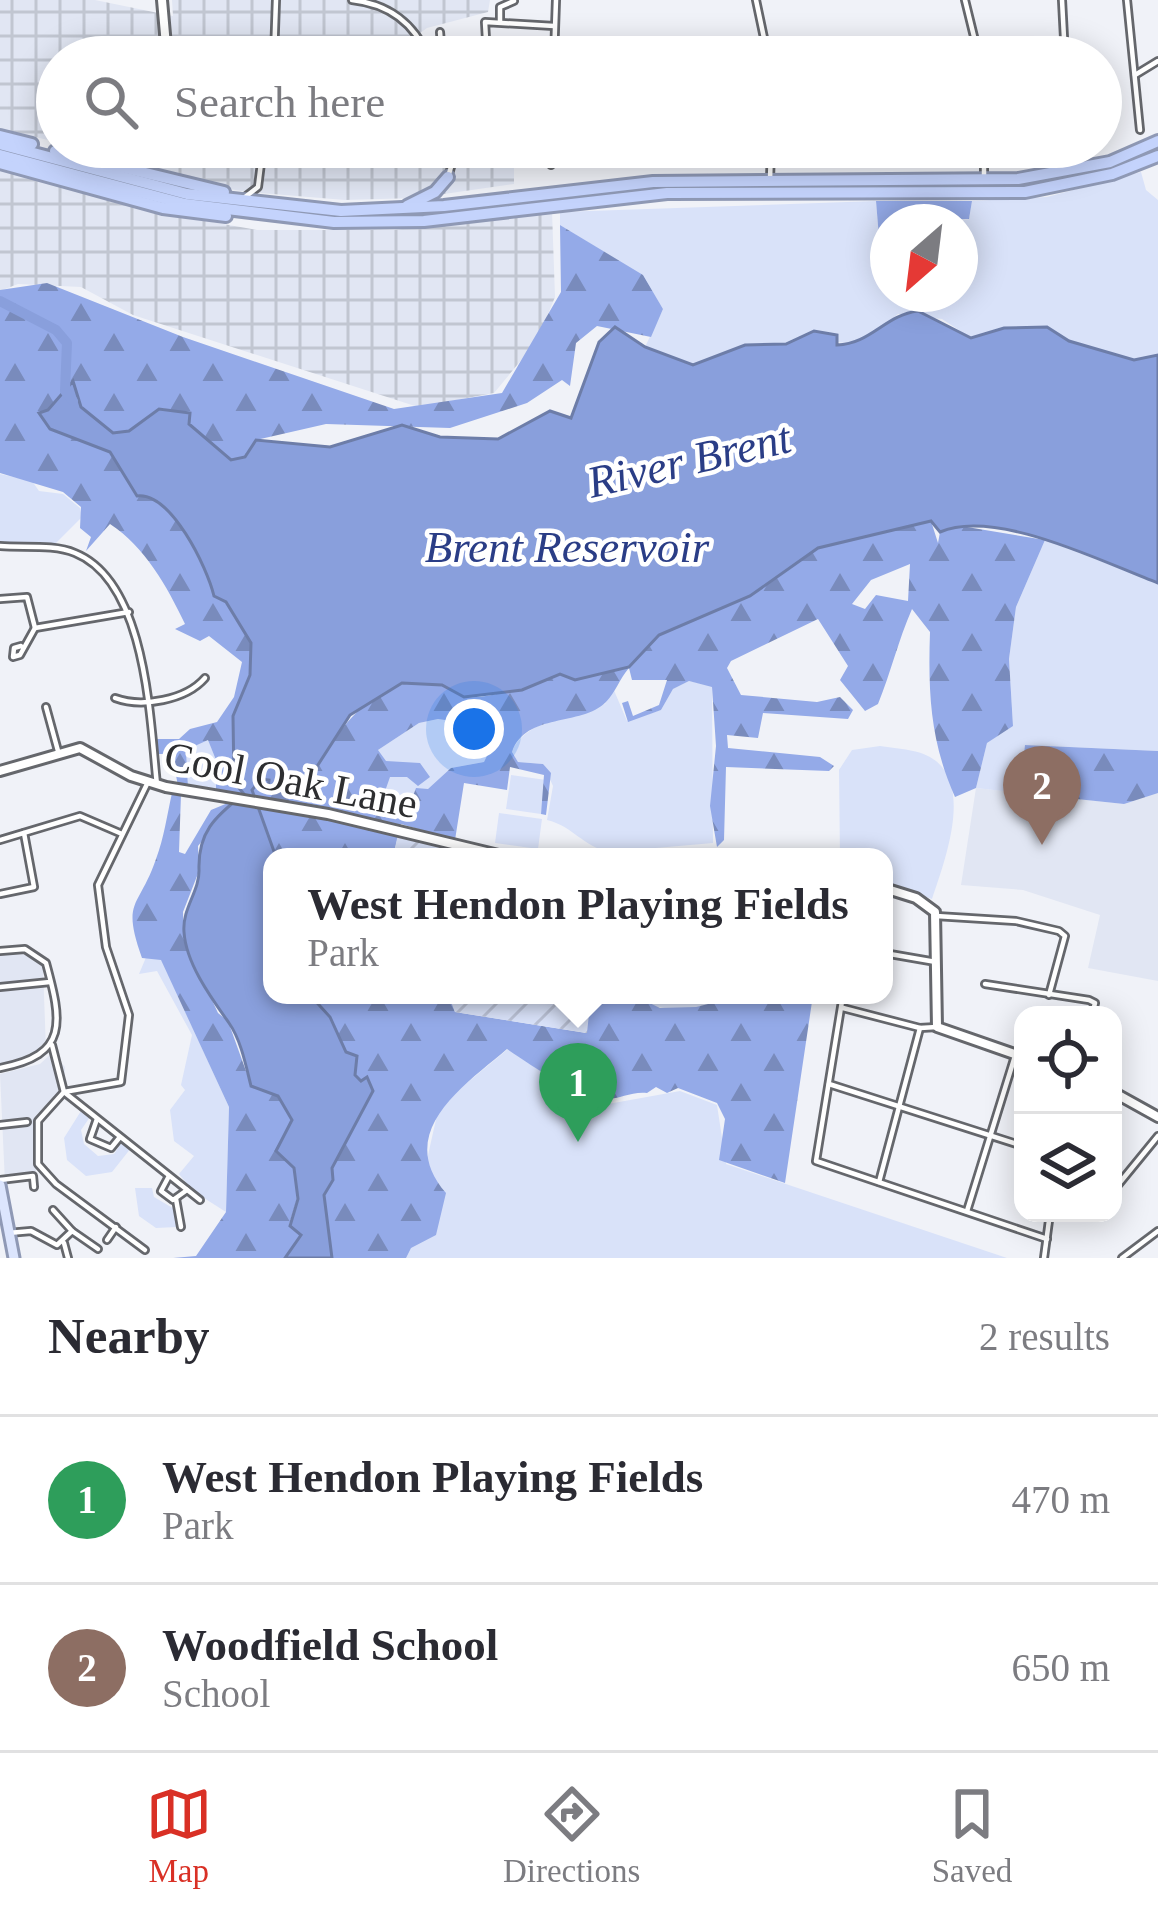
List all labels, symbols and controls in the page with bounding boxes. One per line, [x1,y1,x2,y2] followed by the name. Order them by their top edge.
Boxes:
[36,36,1122,168] search box
[78,69,144,135] icon: search
[174,77,385,127] text: Search here
[870,204,978,312] north arrow
[582,412,797,508] water label: River Brent
[425,522,710,572] water label: Brent Reservoir
[444,699,504,759] your location
[161,733,421,827] street label: Cool Oak Lane
[1003,746,1081,845] pin: 2
[263,848,893,1004] popup
[307,879,849,929] text: West Hendon Playing Fields
[307,931,379,974] text: Park
[1014,1006,1122,1222] map controls
[1014,1006,1122,1114] button: locate
[539,1043,617,1142] pin: 1
[1014,1114,1122,1222] button: layers
[48,1308,209,1364] text: Nearby
[979,1315,1110,1358] text: 2 results
[162,1452,703,1502] text: West Hendon Playing Fields
[77,1478,97,1521] text: 1
[1011,1478,1110,1521] text: 470 m
[162,1504,234,1547] text: Park
[162,1620,498,1670] text: Woodfield School
[77,1646,97,1689] text: 2
[1011,1646,1110,1689] text: 650 m
[162,1672,270,1715] text: School
[146,1781,212,1890] tab: Map
[503,1781,640,1890] tab: Directions
[932,1781,1012,1890] tab: Saved

